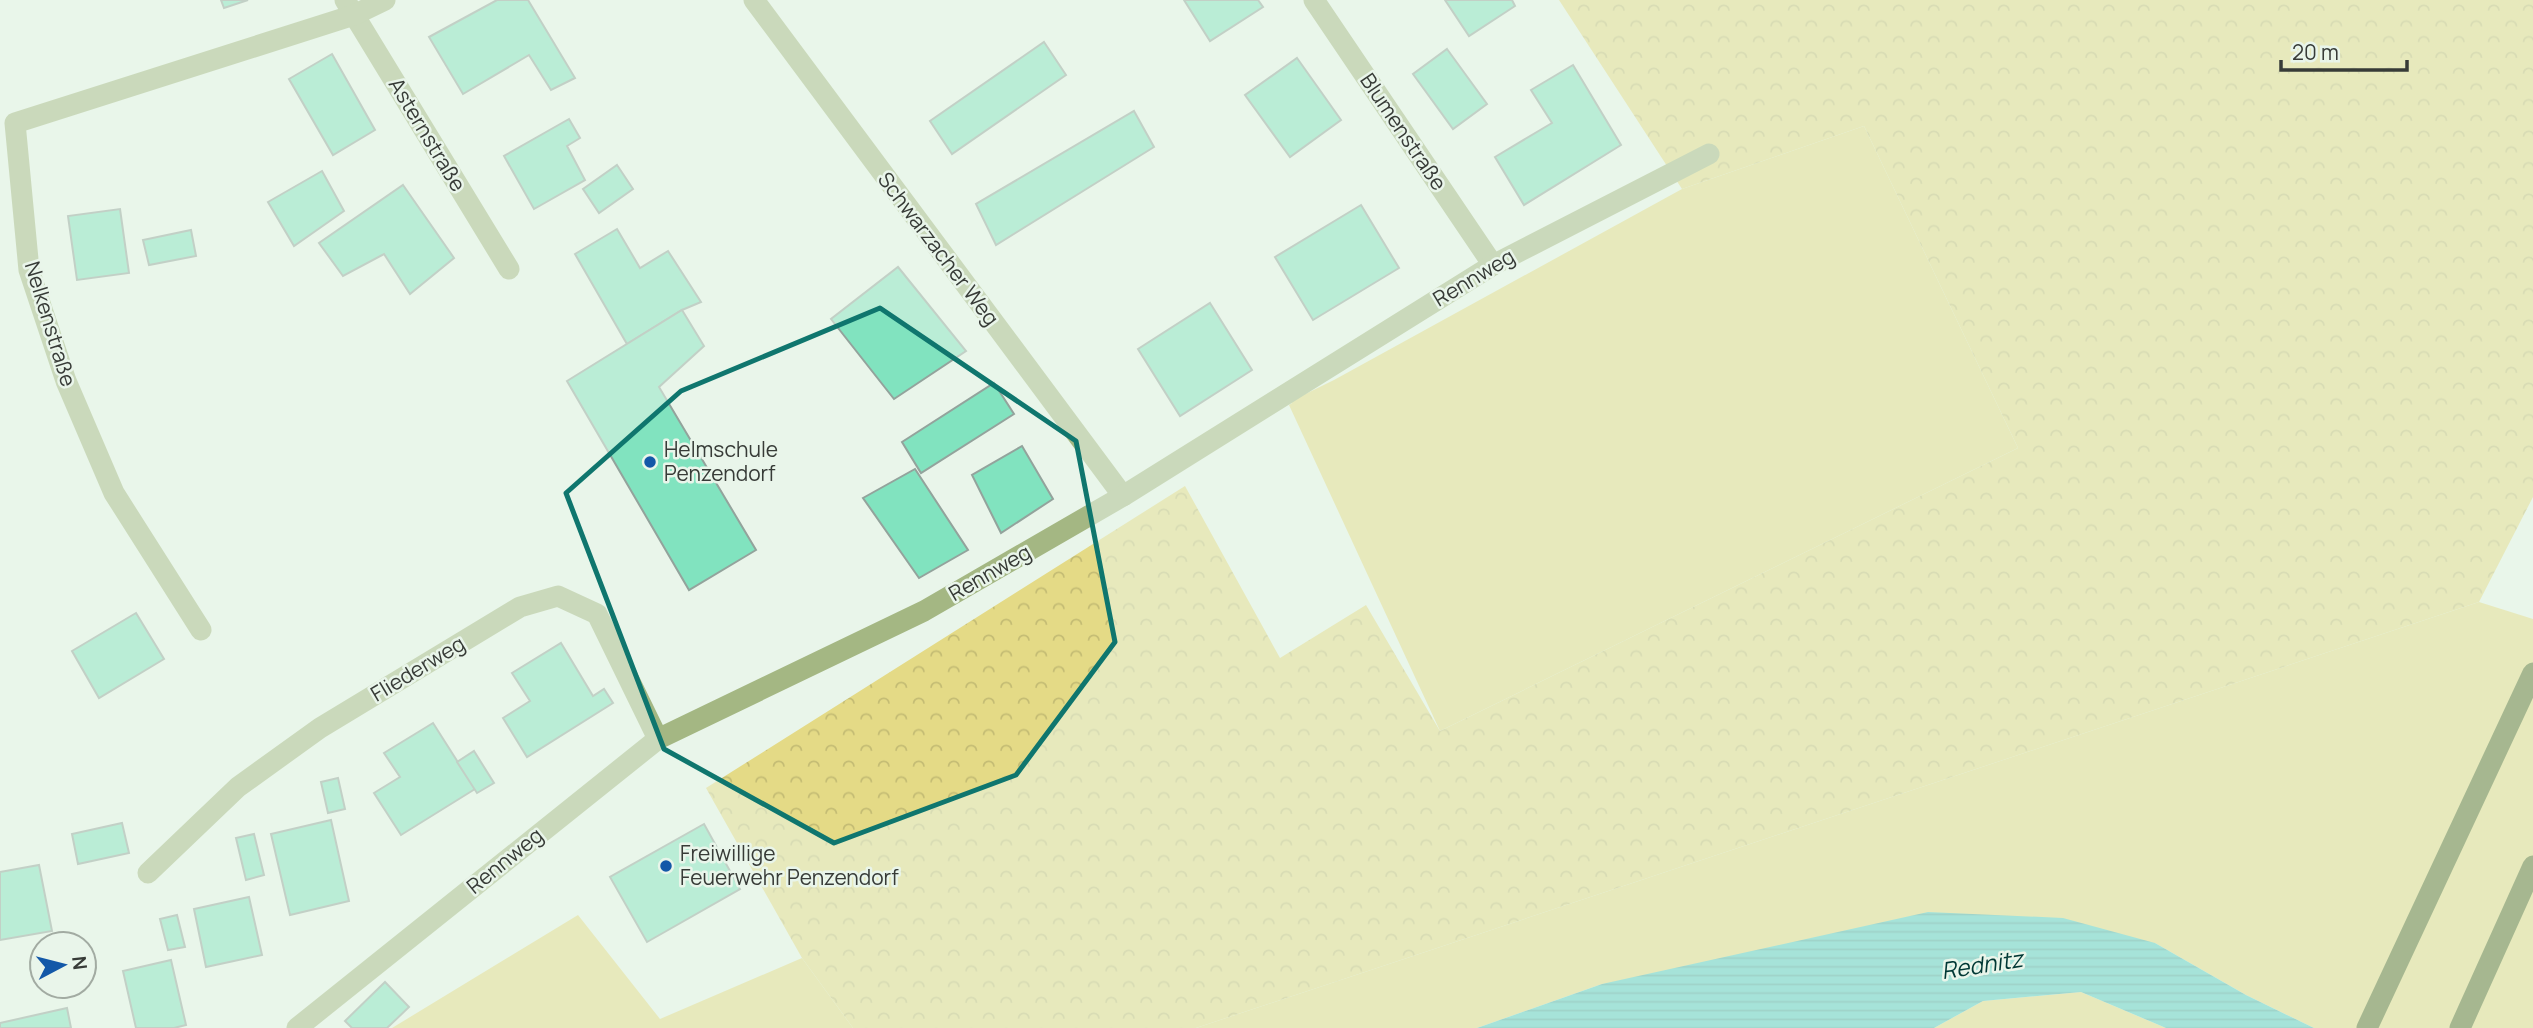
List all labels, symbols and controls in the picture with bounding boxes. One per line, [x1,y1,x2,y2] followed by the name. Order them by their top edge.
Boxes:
[2281,28,2407,72] scale bar
[2292,38,2339,66] text: 20 m
[1354,67,1453,195] street label: Blumenstraße
[383,73,473,196] street label: Asternstraße
[872,166,1006,331] street label: Schwarzacher Weg
[1427,242,1520,312] street label: Rennweg
[19,258,83,390] street label: Nelkenstraße
[664,435,778,487] place label: Helmschule Penzendorf
[642,454,658,470] marker: Helmschule Penzendorf
[943,537,1036,607] street label: Rennweg
[365,629,470,707] street label: Fliederweg
[460,821,548,900] street label: Rennweg
[680,839,899,891] place label: Freiwillige Feuerwehr Penzendorf
[658,858,674,874] marker: Freiwillige Feuerwehr Penzendorf
[28,930,98,1000] north arrow
[1939,941,2028,986] water label: Rednitz
[66,955,94,971] text: N

